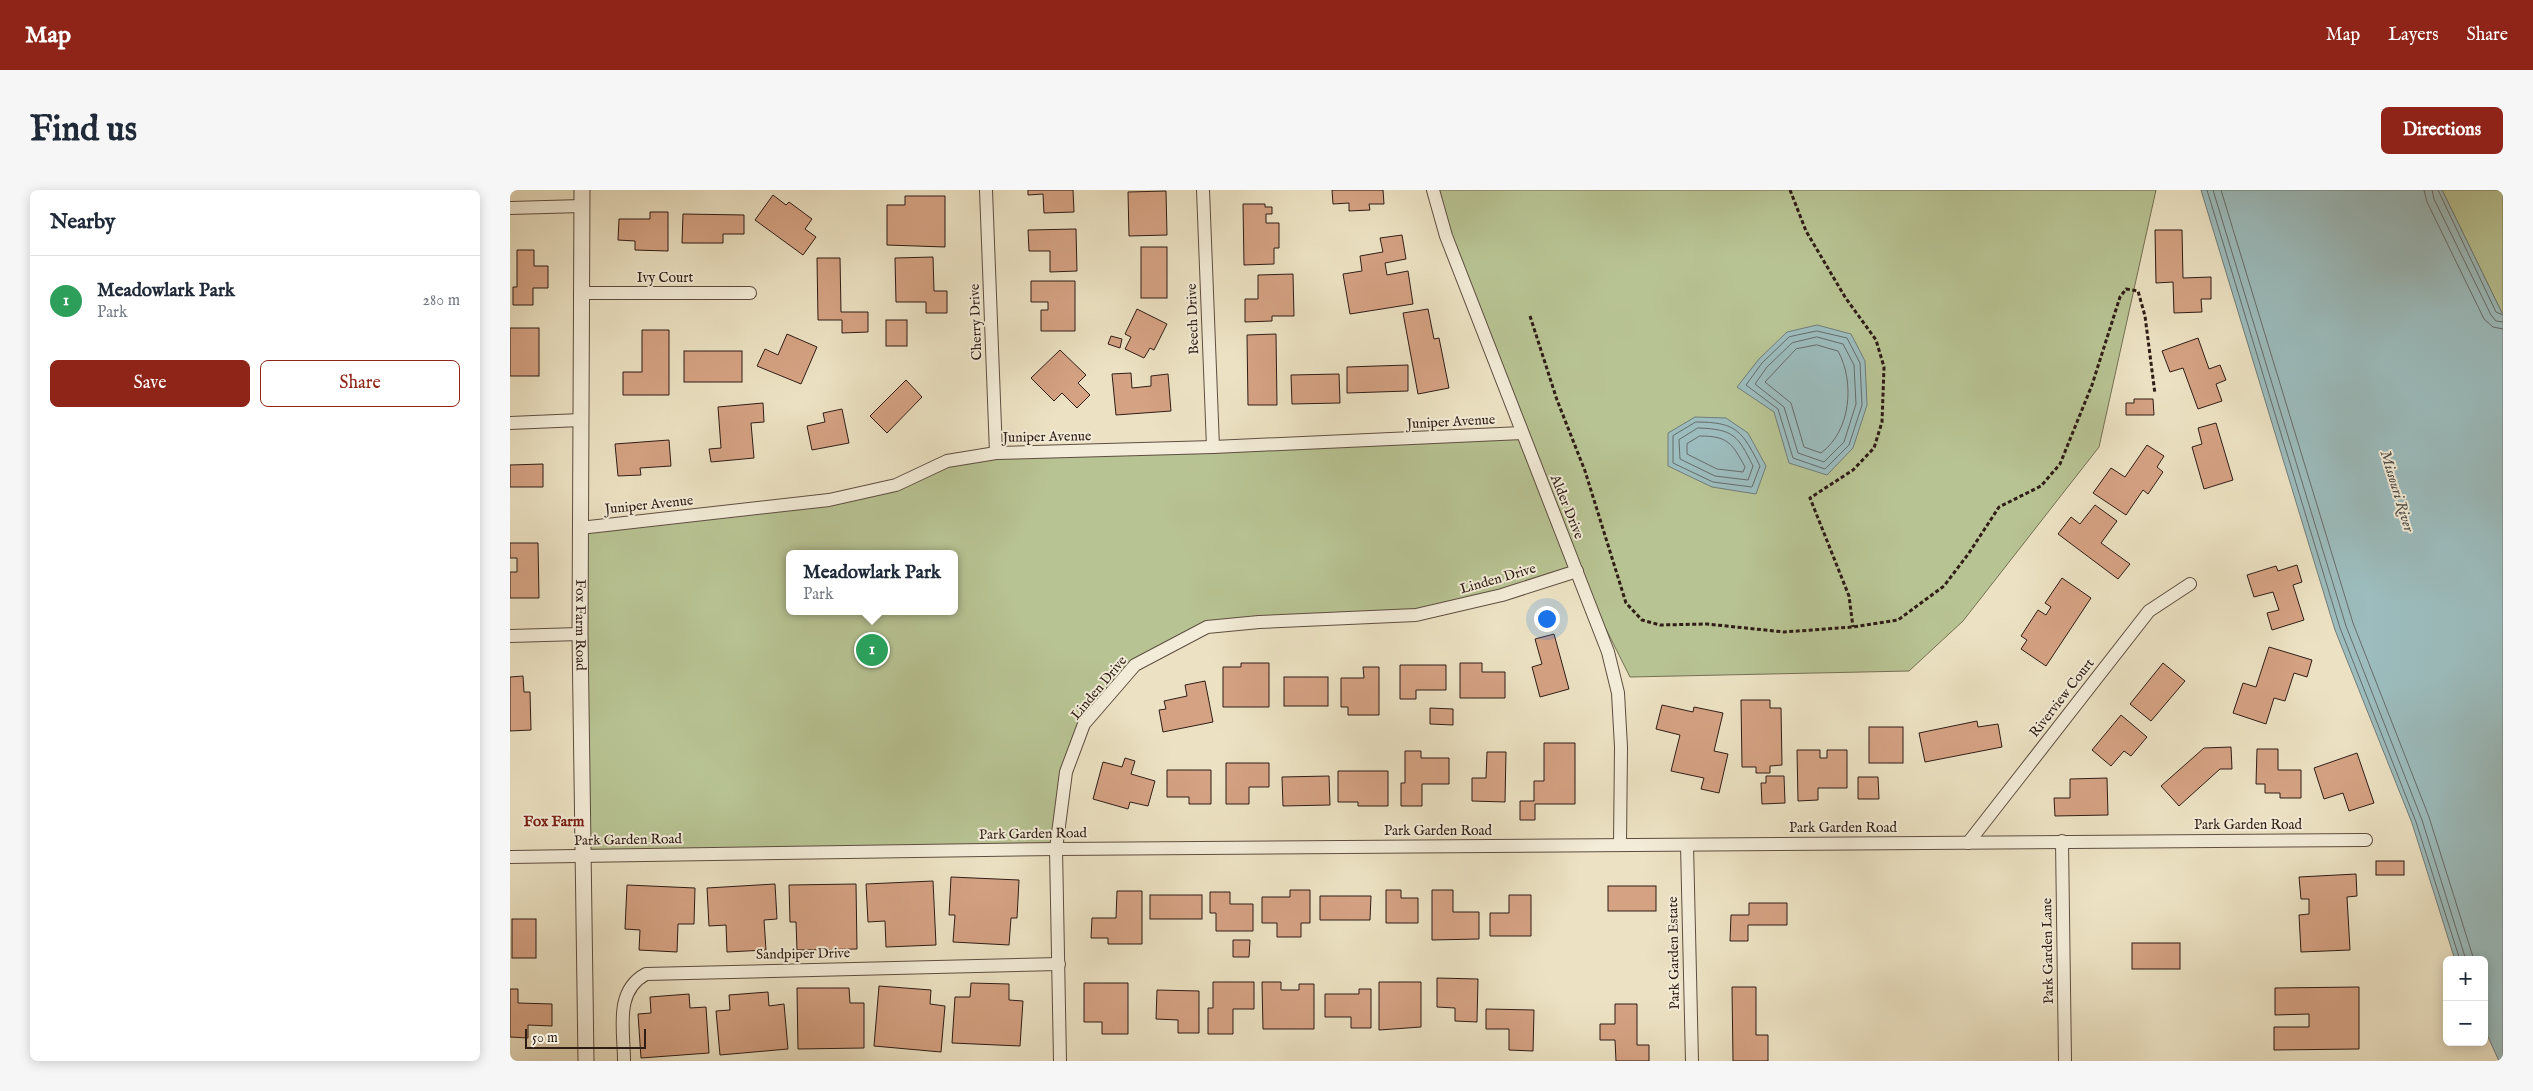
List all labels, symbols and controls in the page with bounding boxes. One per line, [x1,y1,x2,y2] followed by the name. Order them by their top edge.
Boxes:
[25,20,71,51] text: Map
[2326,24,2360,47] text: Map
[2388,24,2439,47] text: Layers
[2467,24,2508,47] text: Share
[2381,107,2503,154] button: Directions
[30,108,137,153] text: Find us
[50,209,115,236] text: Nearby
[637,269,693,287] street label: Ivy Court
[97,279,235,303] text: Meadowlark Park
[966,283,986,361] street label: Cherry Drive
[1183,283,1203,355] street label: Beech Drive
[63,291,69,311] text: 1
[423,291,460,311] text: 280 m
[97,303,127,323] text: Park
[50,360,250,407] button: Save
[260,360,460,407] button: Share
[1404,411,1496,433] street label: Juniper Avenue
[1000,427,1092,447] street label: Juniper Avenue
[2376,448,2419,535] water label: Missouri River
[1546,471,1588,542] street label: Alder Drive
[602,491,695,519] street label: Juniper Avenue
[786,550,958,615] popup
[1458,559,1539,598] street label: Linden Drive
[803,561,941,585] text: Meadowlark Park
[571,579,590,671] street label: Fox Farm Road
[803,585,833,605] text: Park
[1534,606,1560,632] your location
[856,631,888,669] pin: 1
[1067,652,1131,724] street label: Linden Drive
[2026,655,2099,741] street label: Riverview Court
[524,812,585,831] district label: Fox Farm
[2194,816,2303,834] street label: Park Garden Road
[1789,819,1898,837] street label: Park Garden Road
[1384,822,1493,840] street label: Park Garden Road
[979,824,1088,844] street label: Park Garden Road
[574,830,683,850] street label: Park Garden Road
[1664,896,1684,1010] street label: Park Garden Estate
[2038,897,2058,1004] street label: Park Garden Lane
[756,944,851,964] street label: Sandpiper Drive
[2443,956,2488,1046] map controls
[2443,956,2488,1001] button: +
[2443,1001,2488,1046] button: −
[525,1026,646,1049] scale bar
[532,1029,558,1047] text: 50 m

